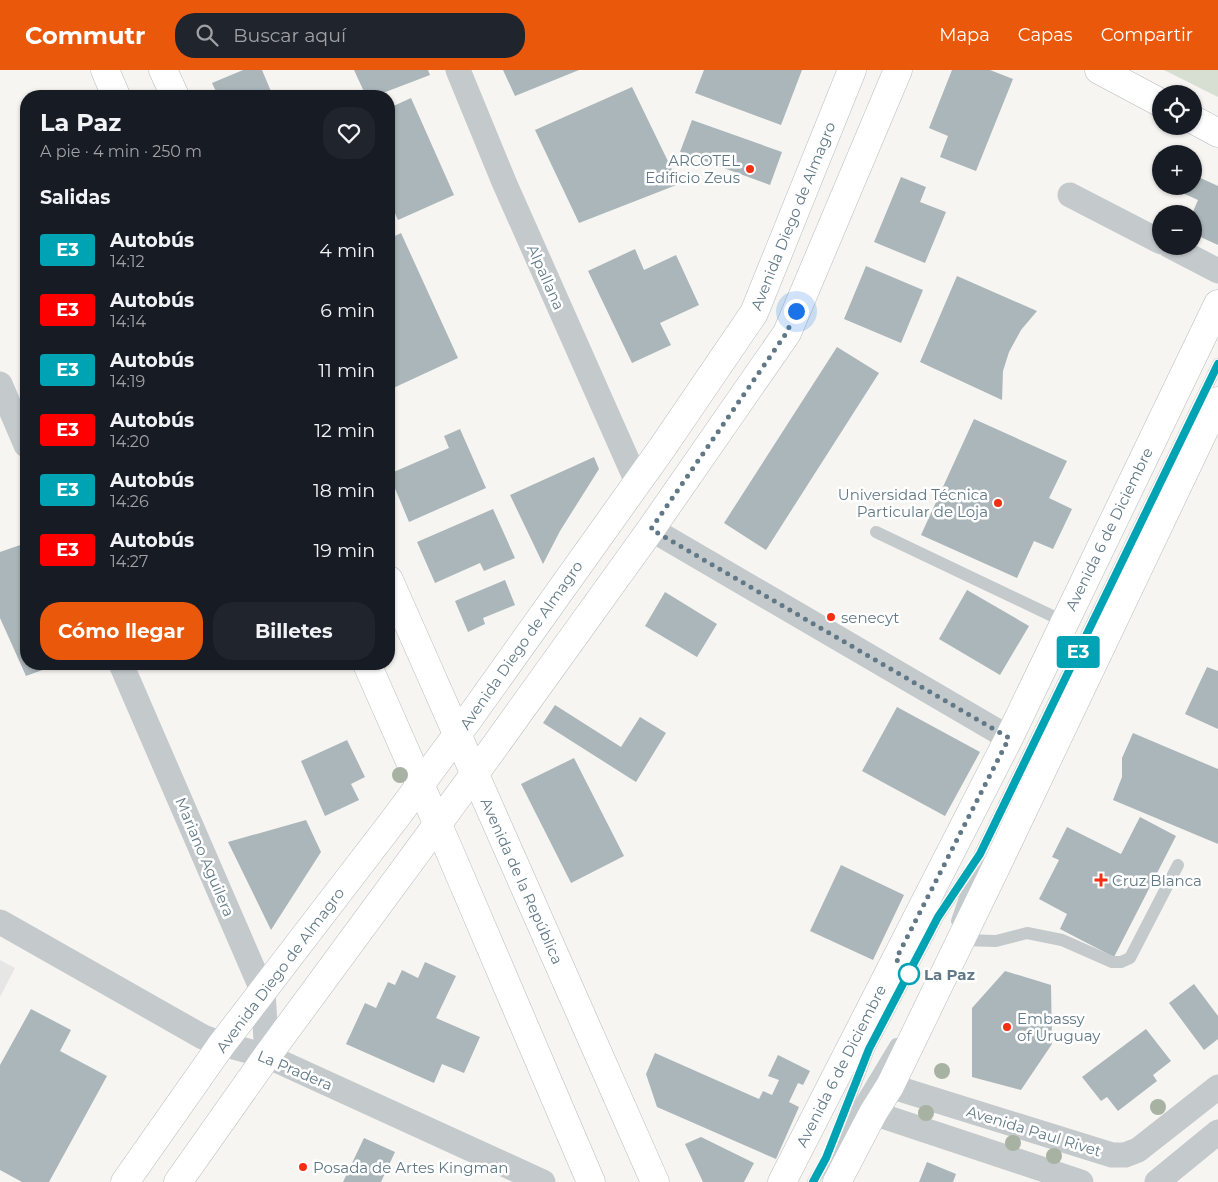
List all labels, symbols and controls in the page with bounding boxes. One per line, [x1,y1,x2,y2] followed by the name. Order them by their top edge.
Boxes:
[175,13,525,58] search box
[25,21,145,50] text: Commutr
[193,21,221,49] icon: search
[233,24,346,47] text: Buscar aquí
[939,24,990,46] text: Mapa
[1018,24,1073,46] text: Capas
[1101,24,1193,46] text: Compartir
[1152,85,1202,255] map controls
[1152,85,1202,135] button: locate
[323,107,375,159] button: heart
[40,108,121,137] text: La Paz
[746,119,840,313] street label: Avenida Diego de Almagro
[40,142,202,161] text: A pie · 4 min · 250 m
[1152,145,1202,195] button: +
[645,151,740,187] place label: ARCOTEL Edificio Zeus
[744,163,756,175] marker: ARCOTEL Edificio Zeus
[40,186,110,209] text: Salidas
[1152,205,1202,255] button: −
[110,229,194,252] text: Autobús
[56,239,79,261] text: E3
[319,239,375,262] text: 4 min
[523,241,569,313] street label: Alpallana
[110,252,145,271] text: 14:12
[110,289,194,312] text: Autobús
[56,299,79,321] text: E3
[320,299,375,322] text: 6 min
[784,299,809,324] your location
[110,312,146,331] text: 14:14
[110,349,194,372] text: Autobús
[56,359,79,381] text: E3
[318,359,375,382] text: 11 min
[110,372,145,391] text: 14:19
[110,409,194,432] text: Autobús
[56,419,79,441] text: E3
[314,419,375,442] text: 12 min
[110,432,150,451] text: 14:20
[1061,444,1157,614] street label: Avenida 6 de Diciembre
[110,469,194,492] text: Autobús
[56,479,79,501] text: E3
[313,479,375,502] text: 18 min
[838,485,988,521] place label: Universidad Técnica Particular de Loja
[110,492,149,511] text: 14:26
[992,497,1004,509] marker: Universidad Técnica Particular de Loja
[110,529,194,552] text: Autobús
[56,539,79,561] text: E3
[313,539,375,562] text: 19 min
[110,552,148,571] text: 14:27
[455,557,587,733] street label: Avenida Diego de Almagro
[40,602,203,660] button: Cómo llegar
[213,602,375,660] button: Billetes
[841,608,899,627] place label: senecyt
[825,611,837,623] marker: senecyt
[1056,636,1100,668] line badge: E3
[1067,641,1089,663] text: E3
[171,794,239,920] street label: Mariano Aguilera
[477,795,567,967] street label: Avenida de la República
[1112,871,1202,890] place label: Cruz Blanca
[1094,873,1108,887] marker: Cruz Blanca
[212,884,348,1056] street label: Avenida Diego de Almagro
[898,963,920,985] marker: La Paz
[924,965,975,984] place label: La Paz
[792,982,890,1150] street label: Avenida 6 de Diciembre
[1017,1009,1101,1045] place label: Embassy of Uruguay
[1001,1021,1013,1033] marker: Embassy of Uruguay
[255,1046,335,1094] street label: La Pradera
[964,1101,1104,1161] street label: Avenida Paul Rivet
[313,1158,508,1177] place label: Posada de Artes Kingman
[297,1161,309,1173] marker: Posada de Artes Kingman

